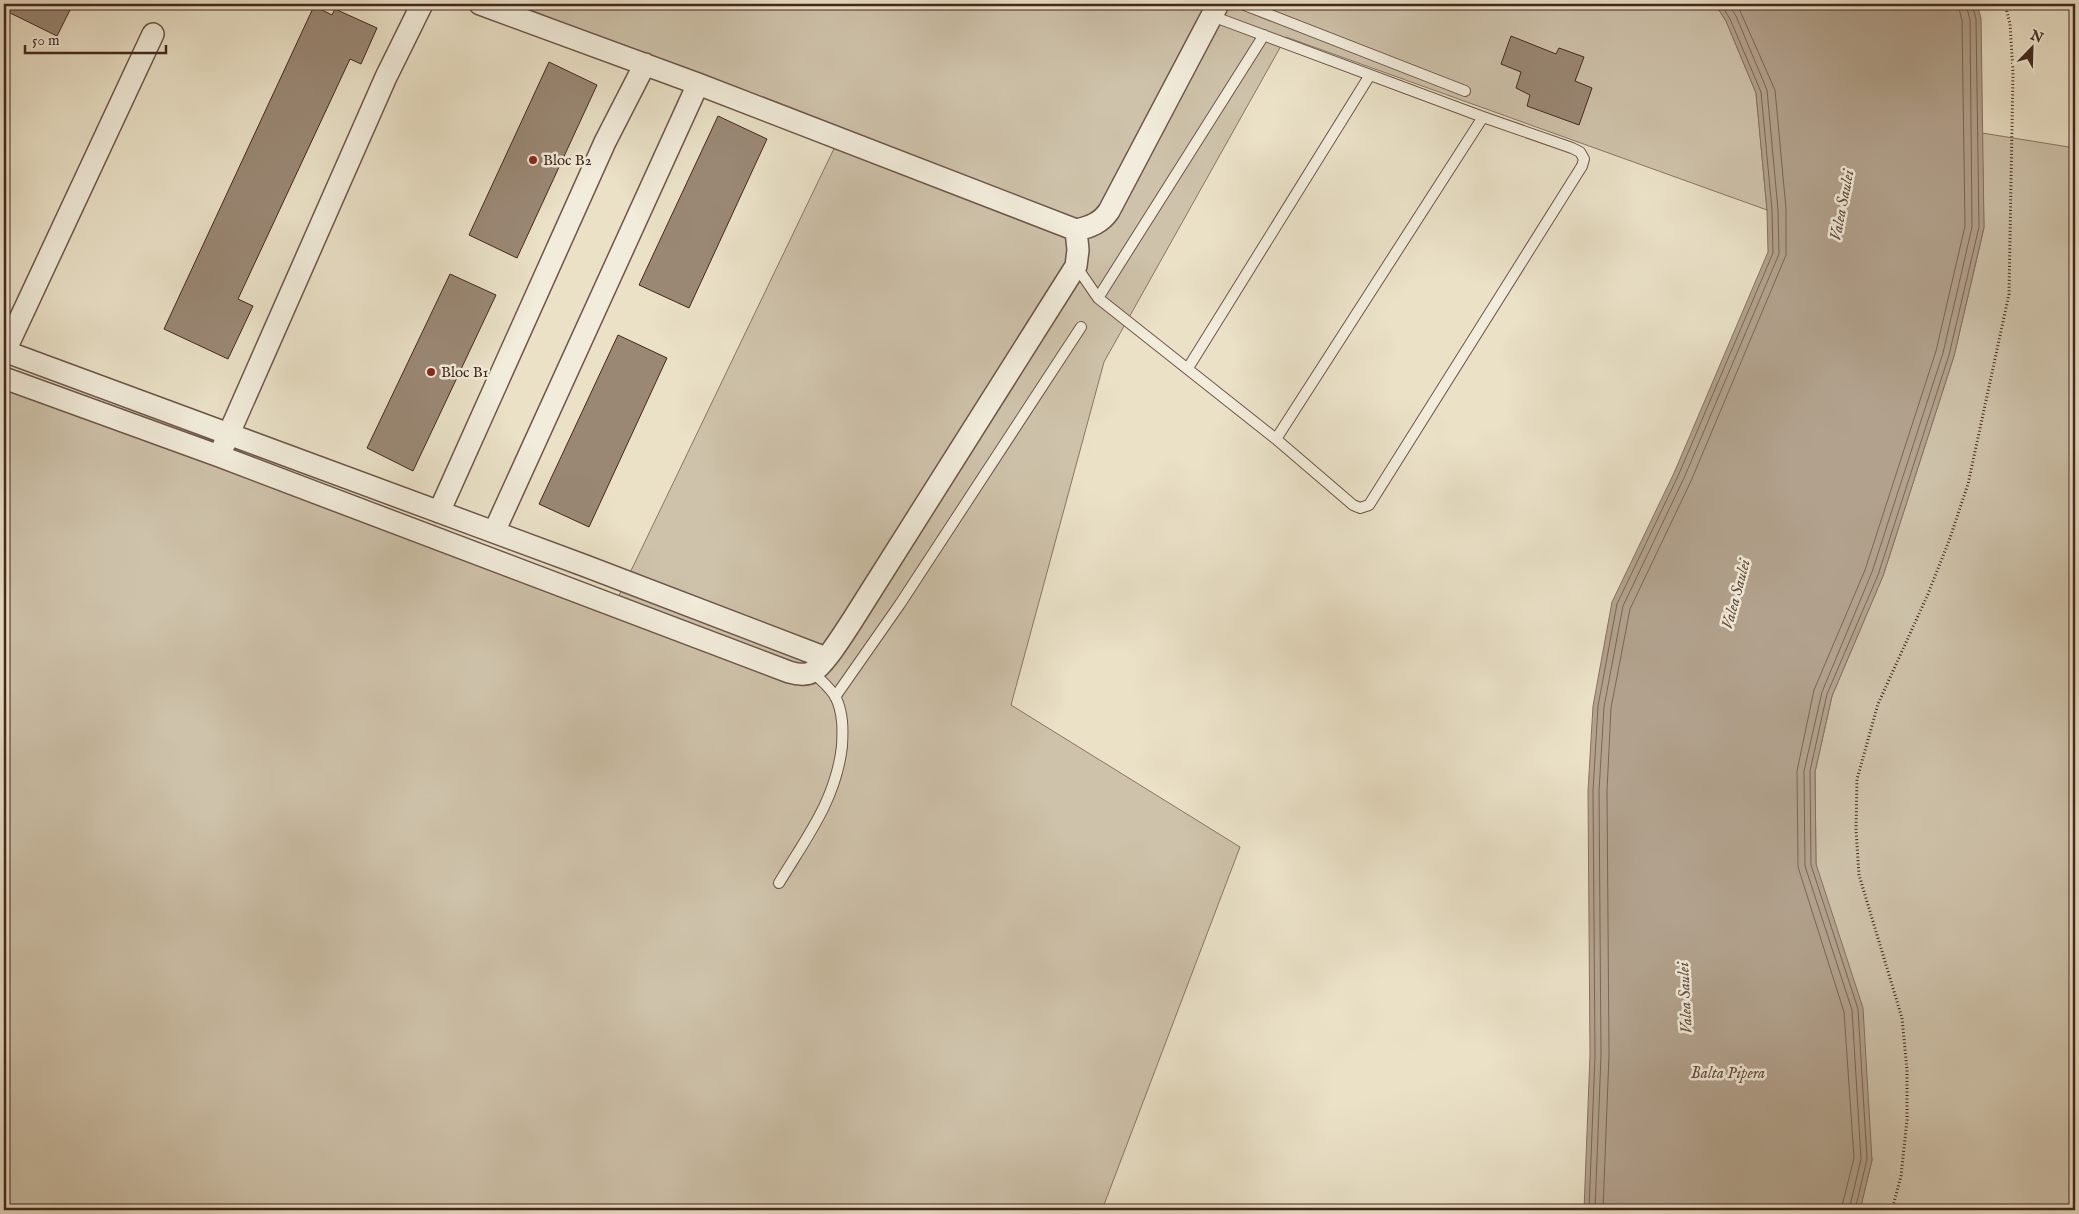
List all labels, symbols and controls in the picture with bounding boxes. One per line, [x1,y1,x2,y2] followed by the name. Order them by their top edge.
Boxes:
[25,22,166,54] scale bar
[2006,22,2056,72] north arrow
[2027,26,2046,48] text: N
[32,31,60,50] text: 50 m
[543,151,592,170] place label: Bloc B2
[527,154,539,166] marker: Bloc B2
[1826,167,1860,242] water label: Valea Saulei
[441,363,488,382] place label: Bloc B1
[425,366,437,378] marker: Bloc B1
[1718,556,1756,632] water label: Valea Saulei
[1674,960,1698,1034] water label: Valea Saulei
[1691,1064,1765,1084] water label: Balta Pipera

